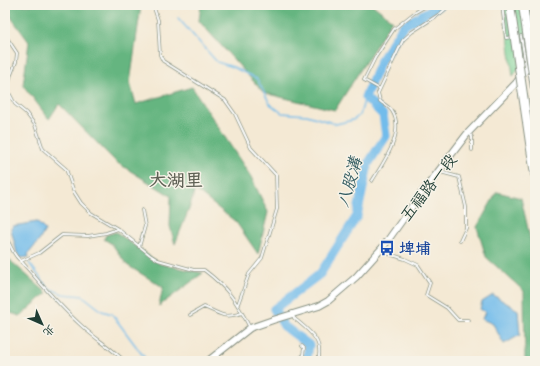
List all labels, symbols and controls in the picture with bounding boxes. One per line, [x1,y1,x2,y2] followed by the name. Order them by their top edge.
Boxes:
[396,150,461,225] street label: 五福路一段
[332,153,367,210] water label: 八股溝
[149,169,203,191] district label: 大湖里
[378,239,396,257] bus stop icon: 埤埔
[399,239,431,259] place label: 埤埔
[22,304,62,344] north arrow
[40,322,58,340] text: 北

